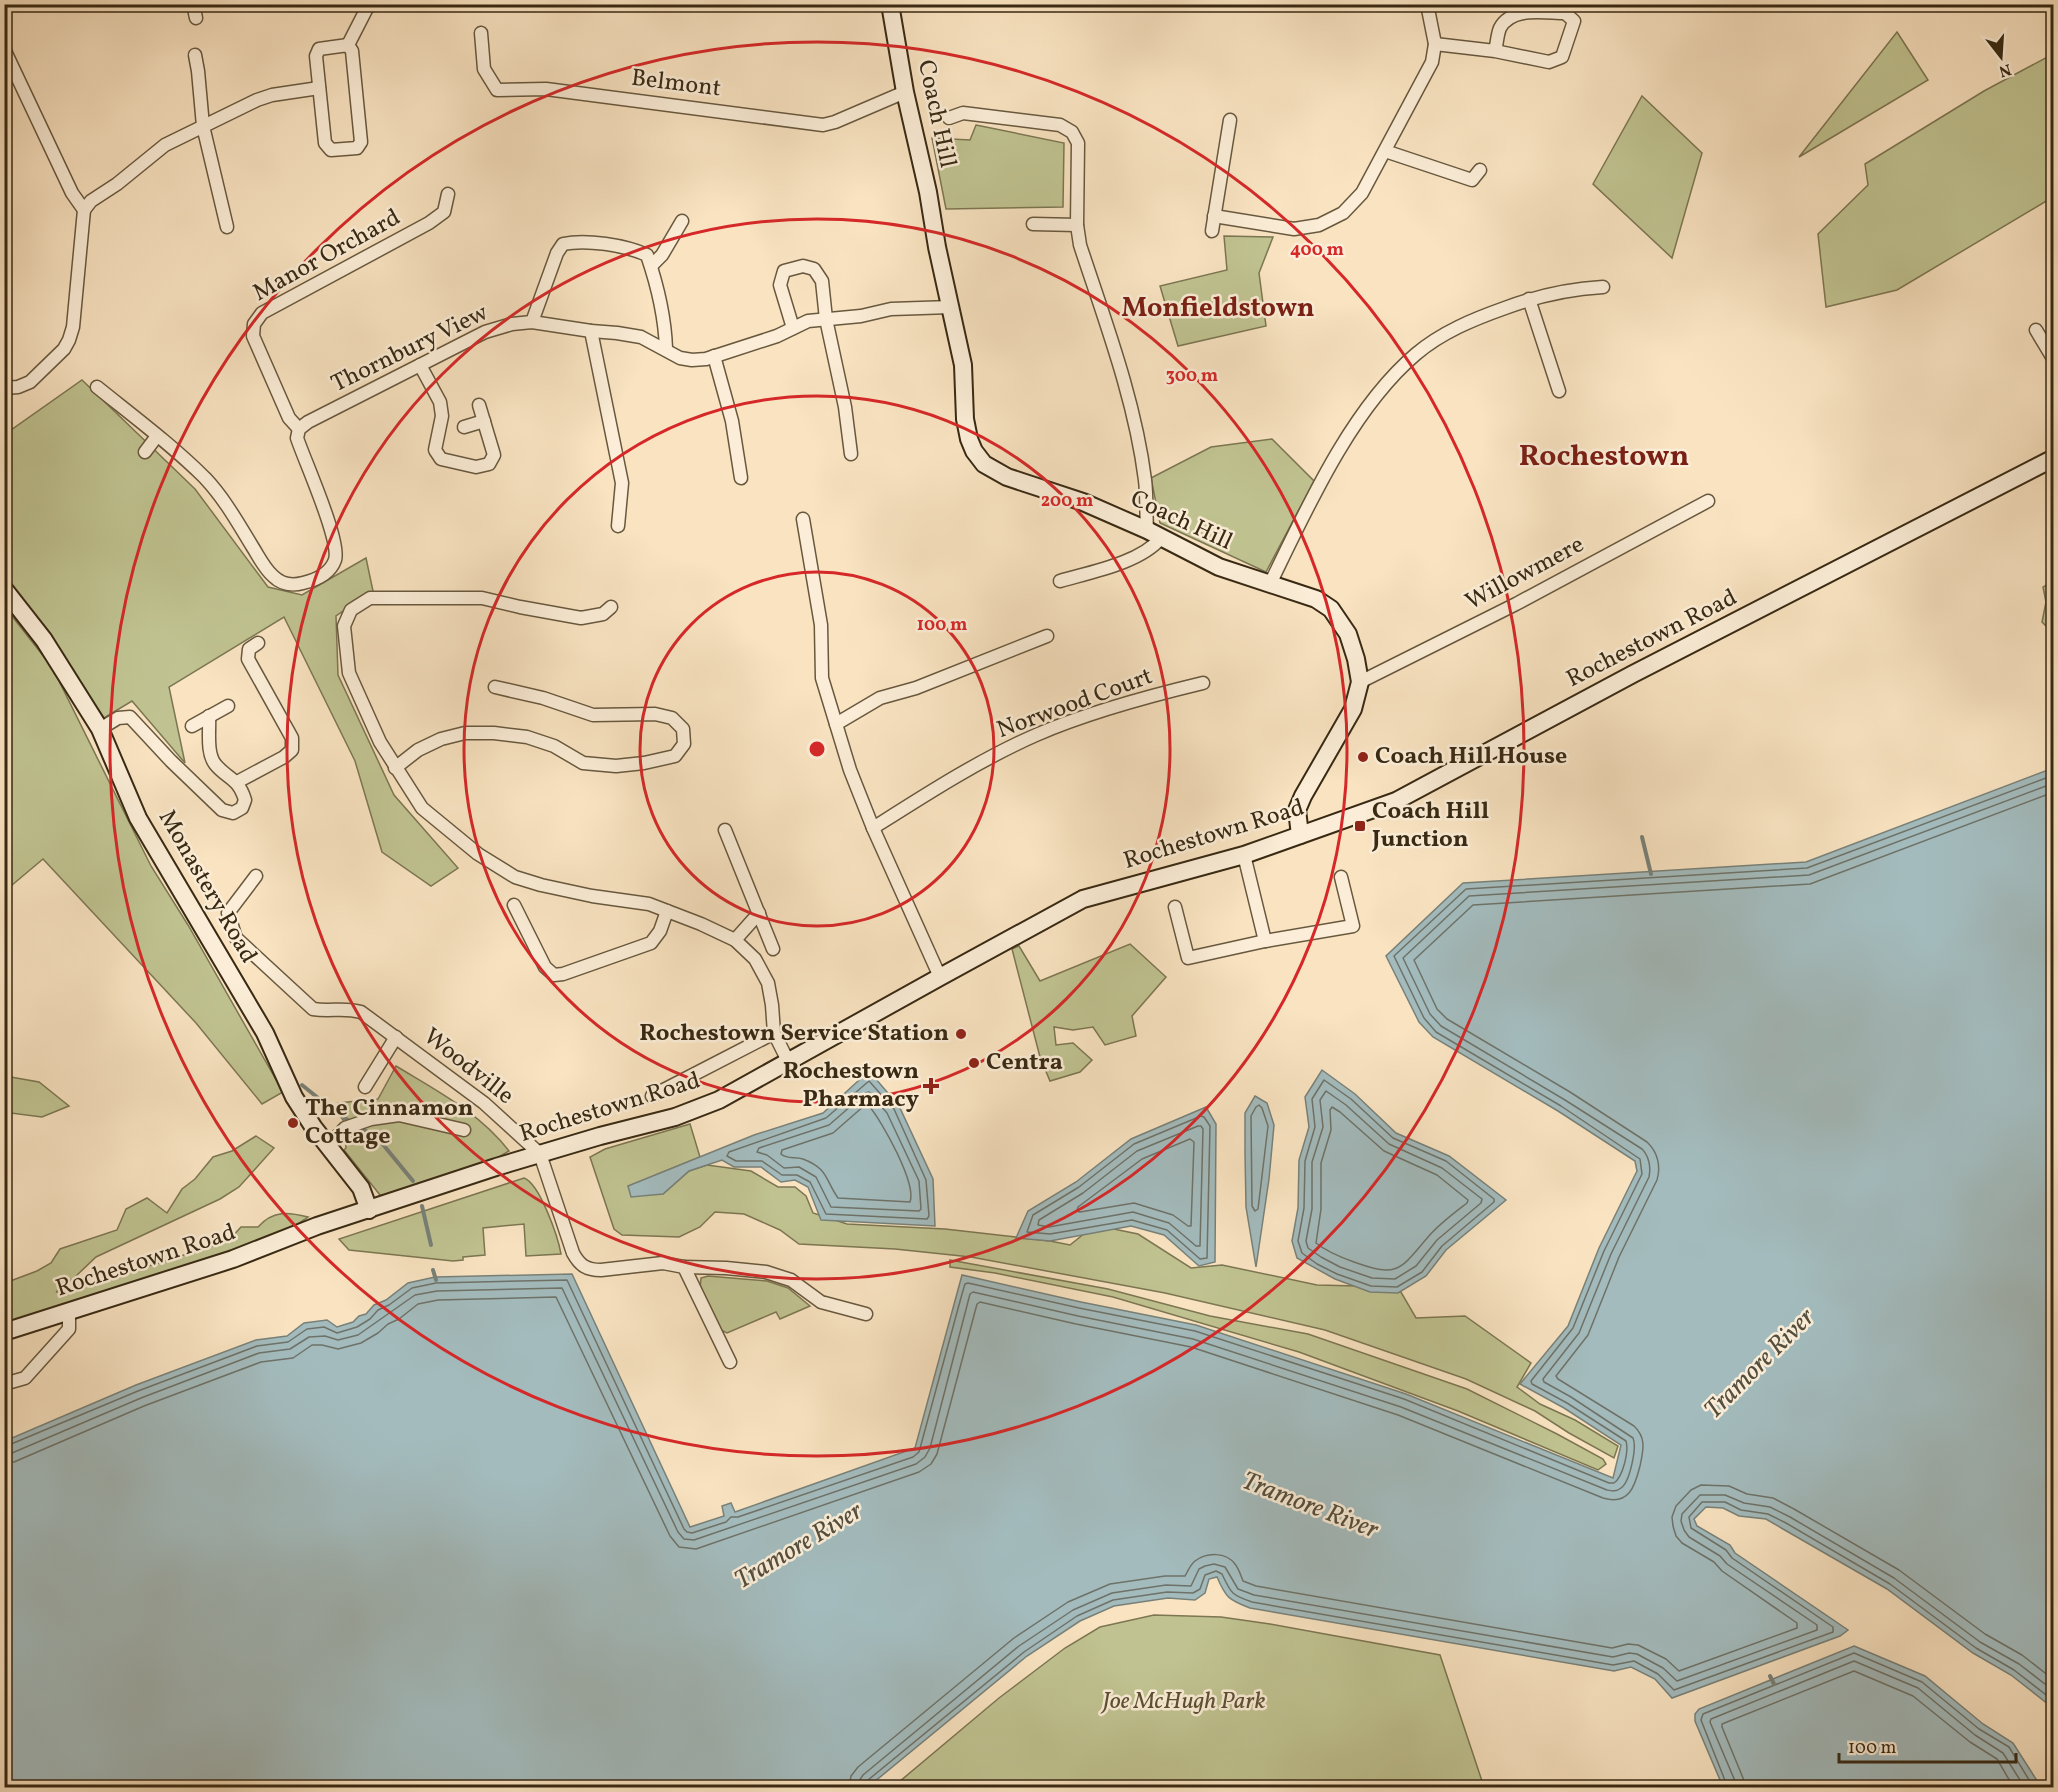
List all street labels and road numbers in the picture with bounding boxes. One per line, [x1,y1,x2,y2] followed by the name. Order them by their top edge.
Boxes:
[908,57,964,171] street label: Coach Hill
[629,62,723,106] street label: Belmont
[247,201,407,311] street label: Manor Orchard
[326,296,494,402] street label: Thornbury View
[1124,483,1238,559] street label: Coach Hill
[1460,528,1590,620] street label: Willowmere
[1561,581,1743,697] street label: Rochestown Road
[992,660,1158,748] street label: Norwood Court
[1119,791,1309,879] street label: Rochestown Road
[149,804,265,970] street label: Monastery Road
[415,1021,521,1113] street label: Woodville
[515,1064,705,1152] street label: Rochestown Road
[52,1216,240,1306] street label: Rochestown Road

